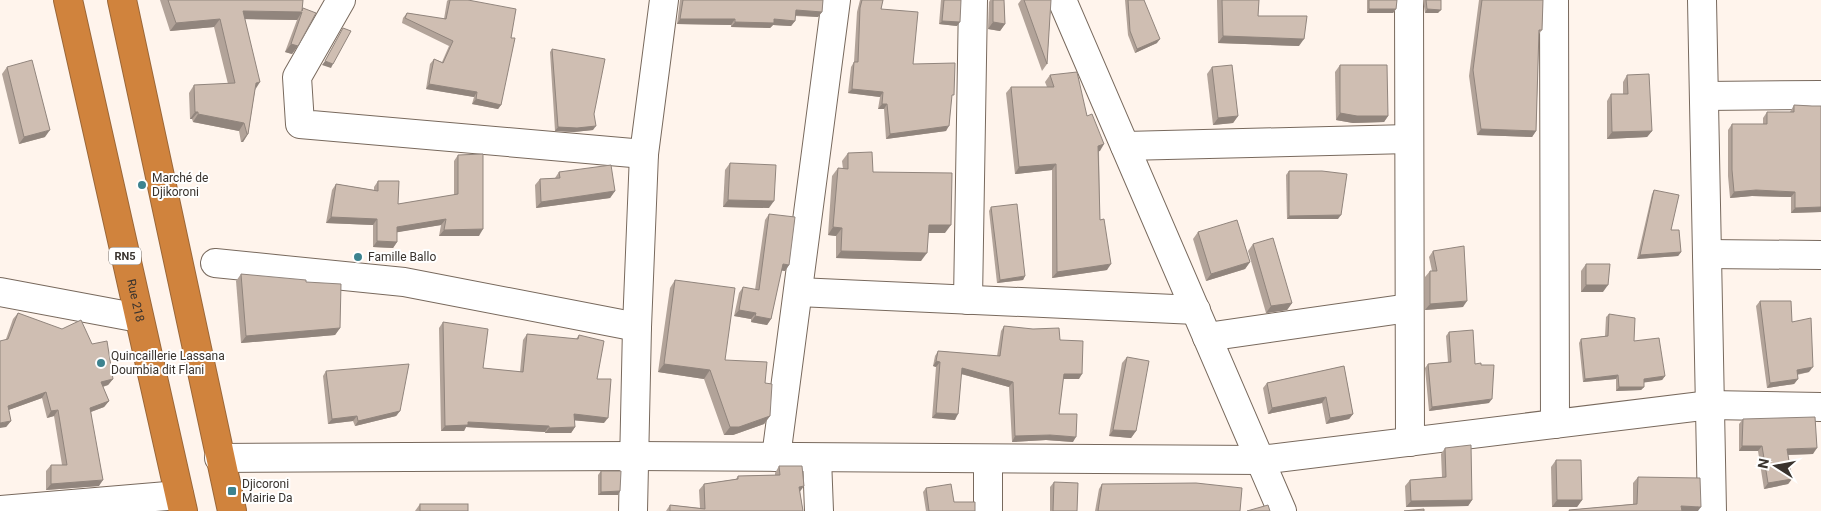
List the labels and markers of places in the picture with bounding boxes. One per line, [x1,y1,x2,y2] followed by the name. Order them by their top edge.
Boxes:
[152,171,208,199] place label: Marché de Djikoroni
[136,179,148,191] marker: Marché de Djikoroni
[368,250,436,264] place label: Famille Ballo
[352,251,364,263] marker: Famille Ballo
[111,349,225,377] place label: Quincaillerie Lassana Doumbia dit Flani
[95,357,107,369] marker: Quincaillerie Lassana Doumbia dit Flani
[242,477,293,505] place label: Djicoroni Mairie Da
[226,485,238,497] marker: Djicoroni Mairie Da

